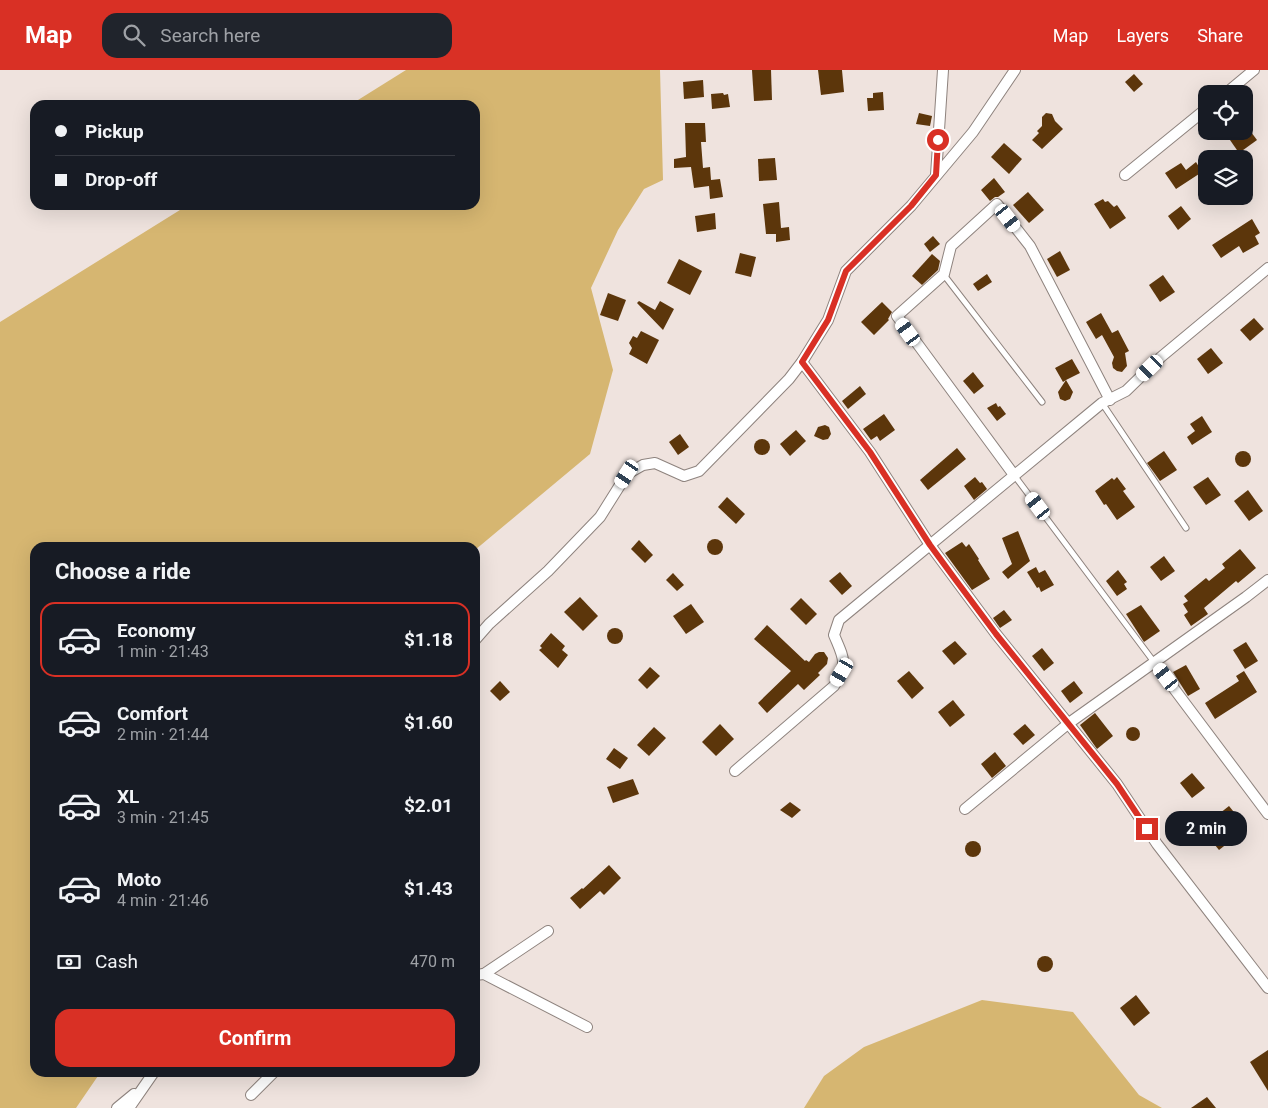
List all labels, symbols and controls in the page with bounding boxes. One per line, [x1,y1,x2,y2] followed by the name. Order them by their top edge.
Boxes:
[102,13,452,58] search box
[25,21,72,49] text: Map
[120,21,148,49] icon: search
[160,24,260,47] text: Search here
[1053,25,1088,46] text: Map
[1116,25,1169,46] text: Layers
[1197,25,1243,46] text: Share
[1198,85,1253,205] map controls
[1198,85,1253,140] button: locate
[85,120,144,143] text: Pickup
[927,129,949,151] route start
[1198,150,1253,205] button: layers
[85,168,157,191] text: Drop-off
[992,202,1023,234] car
[893,315,922,349] car
[1134,352,1166,384] car
[612,457,641,491] car
[1022,490,1053,522] car
[55,559,191,584] text: Choose a ride
[57,617,102,662] icon: car
[117,619,196,642] text: Economy
[404,628,453,651] text: $1.18
[117,642,209,661] text: 1 min · 21:43
[828,655,855,689] car
[1150,661,1181,693] car
[57,700,102,745] icon: car
[117,702,188,725] text: Comfort
[404,711,453,734] text: $1.60
[117,725,209,744] text: 2 min · 21:44
[57,783,102,828] icon: car
[117,785,139,808] text: XL
[404,794,453,817] text: $2.01
[117,808,209,827] text: 3 min · 21:45
[1164,812,1247,846] callout: 2 min
[1136,818,1158,840] route end
[1186,819,1226,838] text: 2 min
[57,866,102,911] icon: car
[117,868,161,891] text: Moto
[404,877,453,900] text: $1.43
[117,891,209,910] text: 4 min · 21:46
[55,948,83,976] icon: cash
[95,950,138,973] text: Cash
[410,952,455,971] text: 470 m
[55,1009,455,1067] button: Confirm

